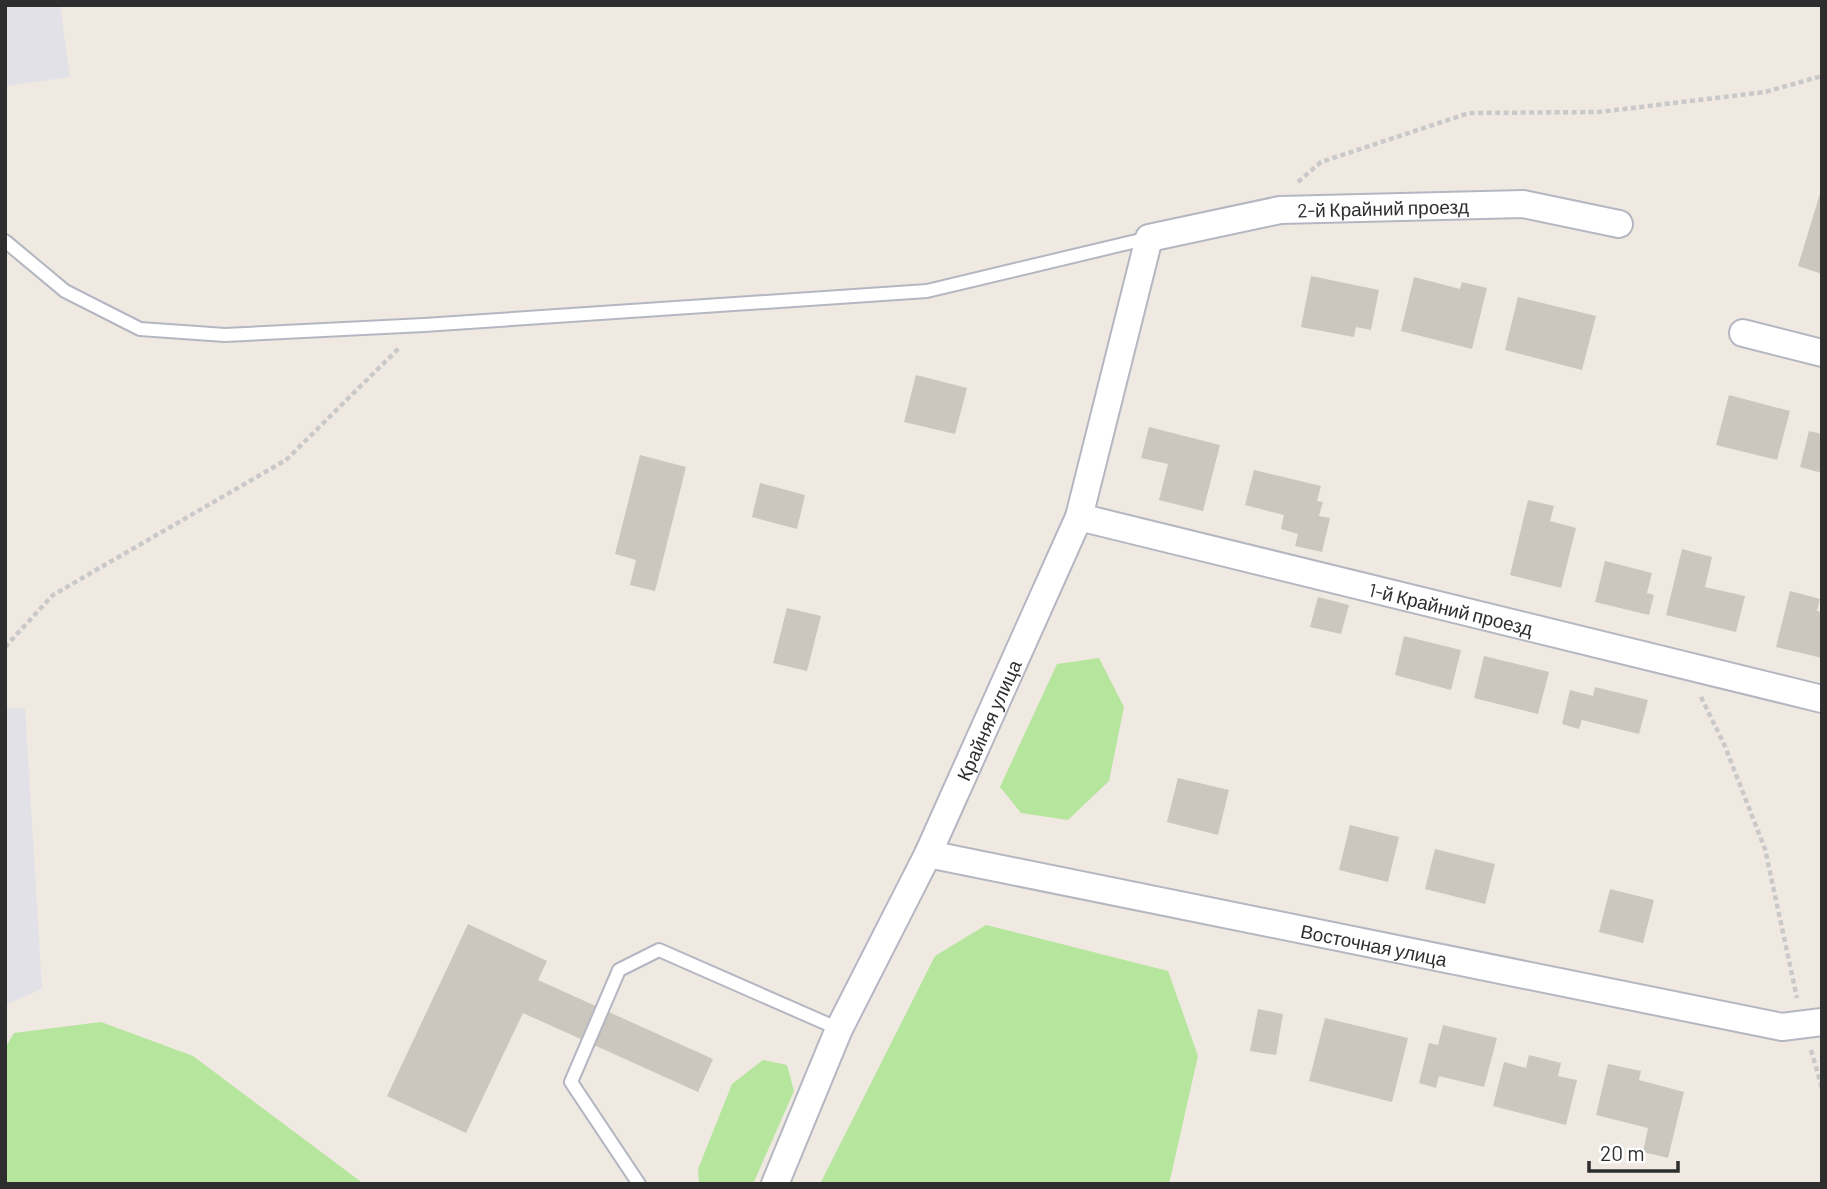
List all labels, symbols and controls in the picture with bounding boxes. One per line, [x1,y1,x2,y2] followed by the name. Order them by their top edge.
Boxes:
[1297,194,1469,221] street label: 2-й Крайний проезд
[1367,577,1535,639] street label: 1-й Крайний проезд
[951,655,1025,784] street label: Крайняя улица
[1299,918,1450,970] street label: Восточная улица
[1589,1130,1678,1174] scale bar
[1600,1140,1645,1165] text: 20 m

